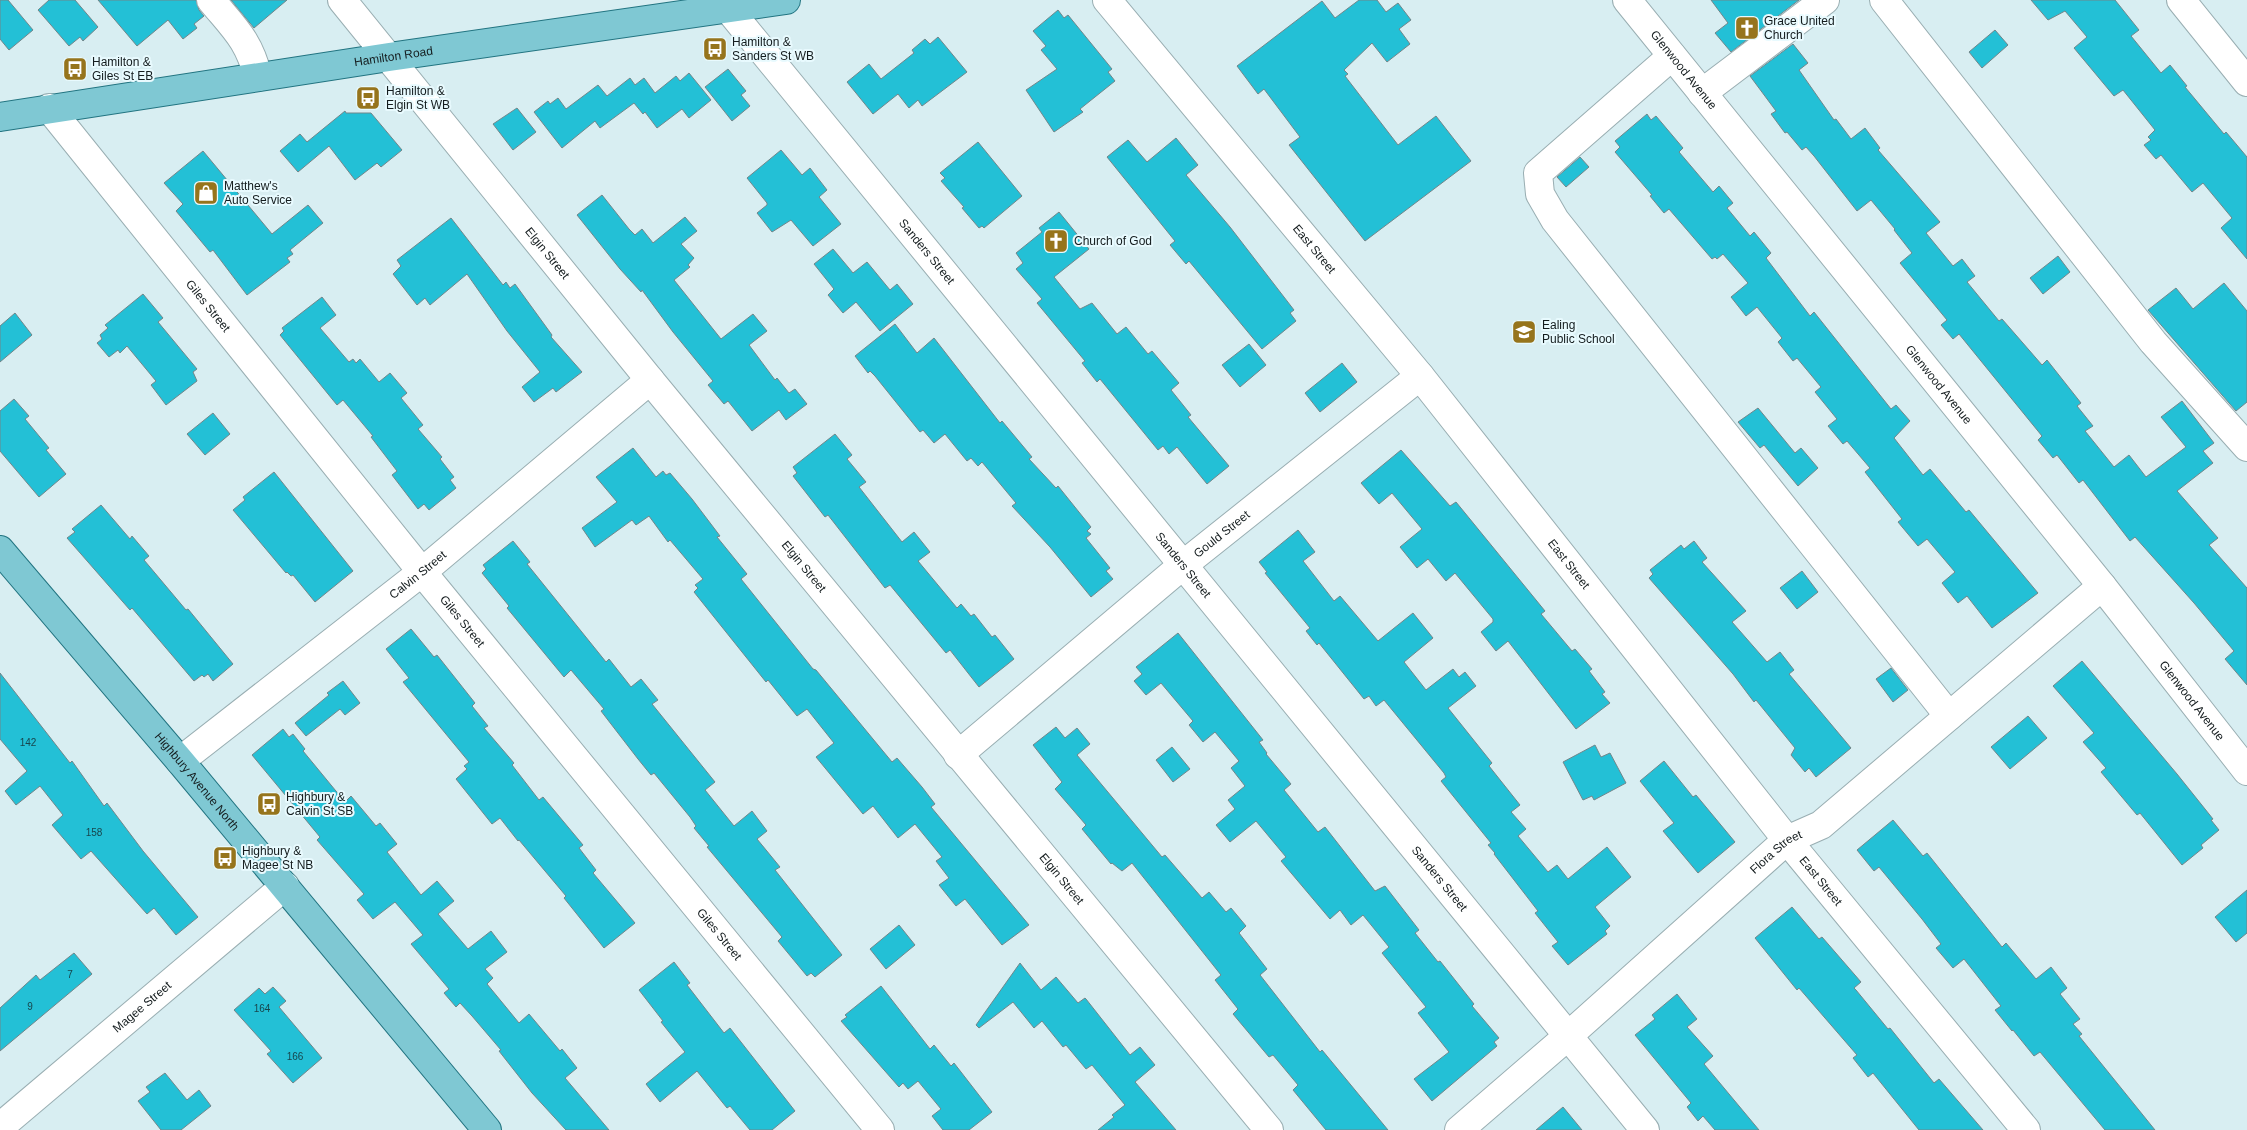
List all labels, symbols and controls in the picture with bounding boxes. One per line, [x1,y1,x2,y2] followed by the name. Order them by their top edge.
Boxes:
[1764,14,1835,42] place label: Grace United Church
[1734,15,1760,41] church icon: Grace United Church
[1648,28,1720,112] street label: Glenwood Avenue
[732,35,814,63] place label: Hamilton & Sanders St WB
[702,36,728,62] bus stop icon: Hamilton & Sanders St WB
[353,44,434,69] street label: Hamilton Road
[92,55,153,83] place label: Hamilton & Giles St EB
[62,56,88,82] bus stop icon: Hamilton & Giles St EB
[386,84,450,112] place label: Hamilton & Elgin St WB
[355,85,381,111] bus stop icon: Hamilton & Elgin St WB
[224,179,292,207] place label: Matthew's Auto Service
[193,180,219,206] shop icon: Matthew's Auto Service
[896,216,958,288] street label: Sanders Street
[1290,222,1339,277] street label: East Street
[522,225,573,282] street label: Elgin Street
[1043,228,1069,254] church icon: Church of God
[1074,234,1152,248] place label: Church of God
[183,277,234,335] street label: Giles Street
[1542,318,1615,346] place label: Ealing Public School
[1511,319,1537,345] school or university icon: Ealing Public School
[1903,342,1975,427] street label: Glenwood Avenue
[1191,507,1253,561] street label: Gould Street
[1152,530,1214,601] street label: Sanders Street
[1545,536,1593,592] street label: East Street
[779,538,830,595] street label: Elgin Street
[387,547,449,602] street label: Calvin Street
[437,592,488,650] street label: Giles Street
[2156,658,2228,744] street label: Glenwood Avenue
[152,730,242,834] street label: Highbury Avenue North
[20,737,37,748] house number: 142
[286,790,353,818] place label: Highbury & Calvin St SB
[256,791,282,817] bus stop icon: Highbury & Calvin St SB
[86,827,103,838] house number: 158
[1747,827,1805,877] street label: Flora Street
[1409,843,1471,915] street label: Sanders Street
[242,844,313,872] place label: Highbury & Magee St NB
[212,845,238,871] bus stop icon: Highbury & Magee St NB
[1037,850,1087,908] street label: Elgin Street
[1797,854,1846,909] street label: East Street
[694,906,745,963] street label: Giles Street
[67,969,73,980] house number: 7
[110,978,175,1036] street label: Magee Street
[27,1001,33,1012] house number: 9
[254,1003,271,1014] house number: 164
[287,1051,304,1062] house number: 166

